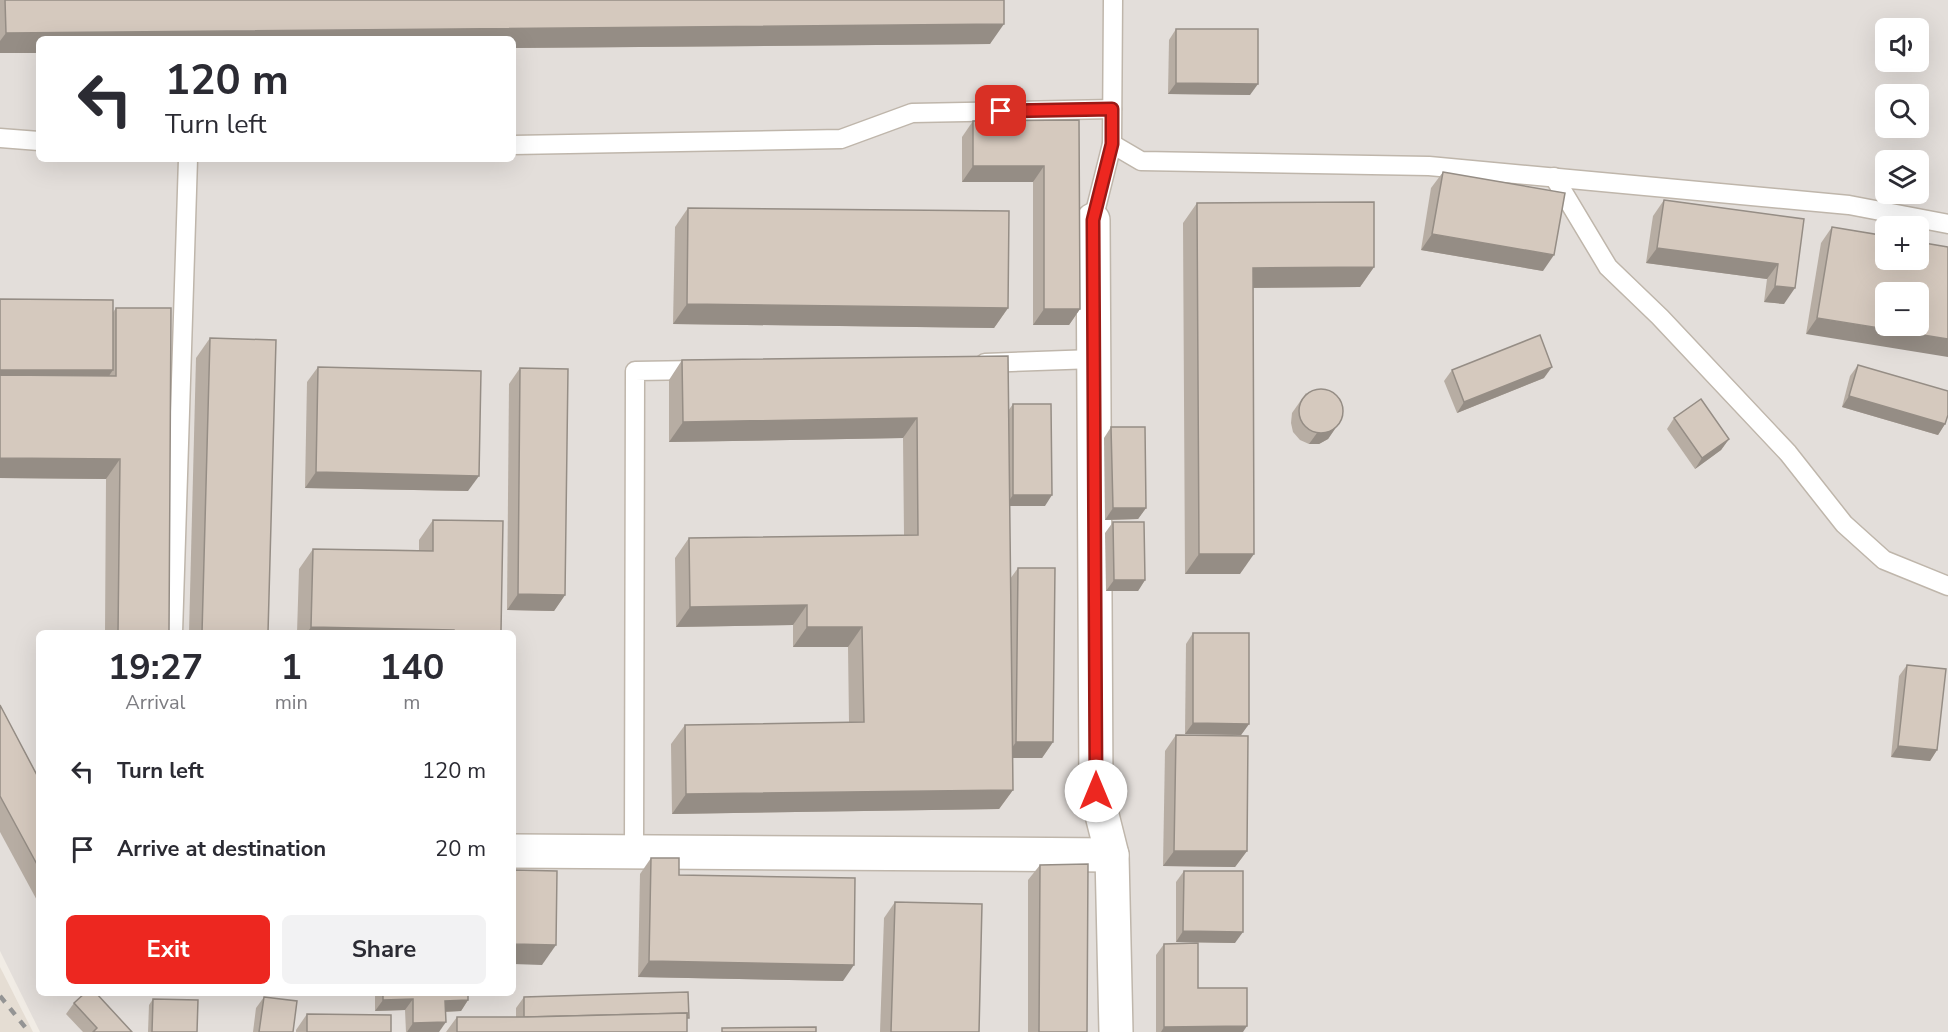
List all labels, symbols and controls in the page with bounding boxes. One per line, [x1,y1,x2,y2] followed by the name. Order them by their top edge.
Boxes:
[1875,18,1929,336] map controls
[1875,18,1929,72] button: sound
[165,52,289,109] text: 120 m
[66,60,144,138] icon: left
[1875,84,1929,138] button: search
[975,85,1026,136] pin
[984,94,1017,127] icon: arrive
[165,106,266,143] text: Turn left
[1875,150,1929,204] button: layers
[1875,216,1929,270] button: +
[1875,282,1929,336] button: −
[108,643,203,692] text: 19:27
[280,643,302,692] text: 1
[379,643,444,692] text: 140
[125,689,185,716] text: Arrival
[275,689,308,716] text: min
[403,689,420,716] text: m
[66,755,99,788] icon: left
[117,756,204,786] text: Turn left
[422,756,486,786] text: 120 m
[1064,759,1128,823] position arrow
[66,833,99,866] icon: arrive
[117,834,326,864] text: Arrive at destination
[435,834,486,864] text: 20 m
[66,915,270,984] button: Exit
[282,915,486,984] button: Share

